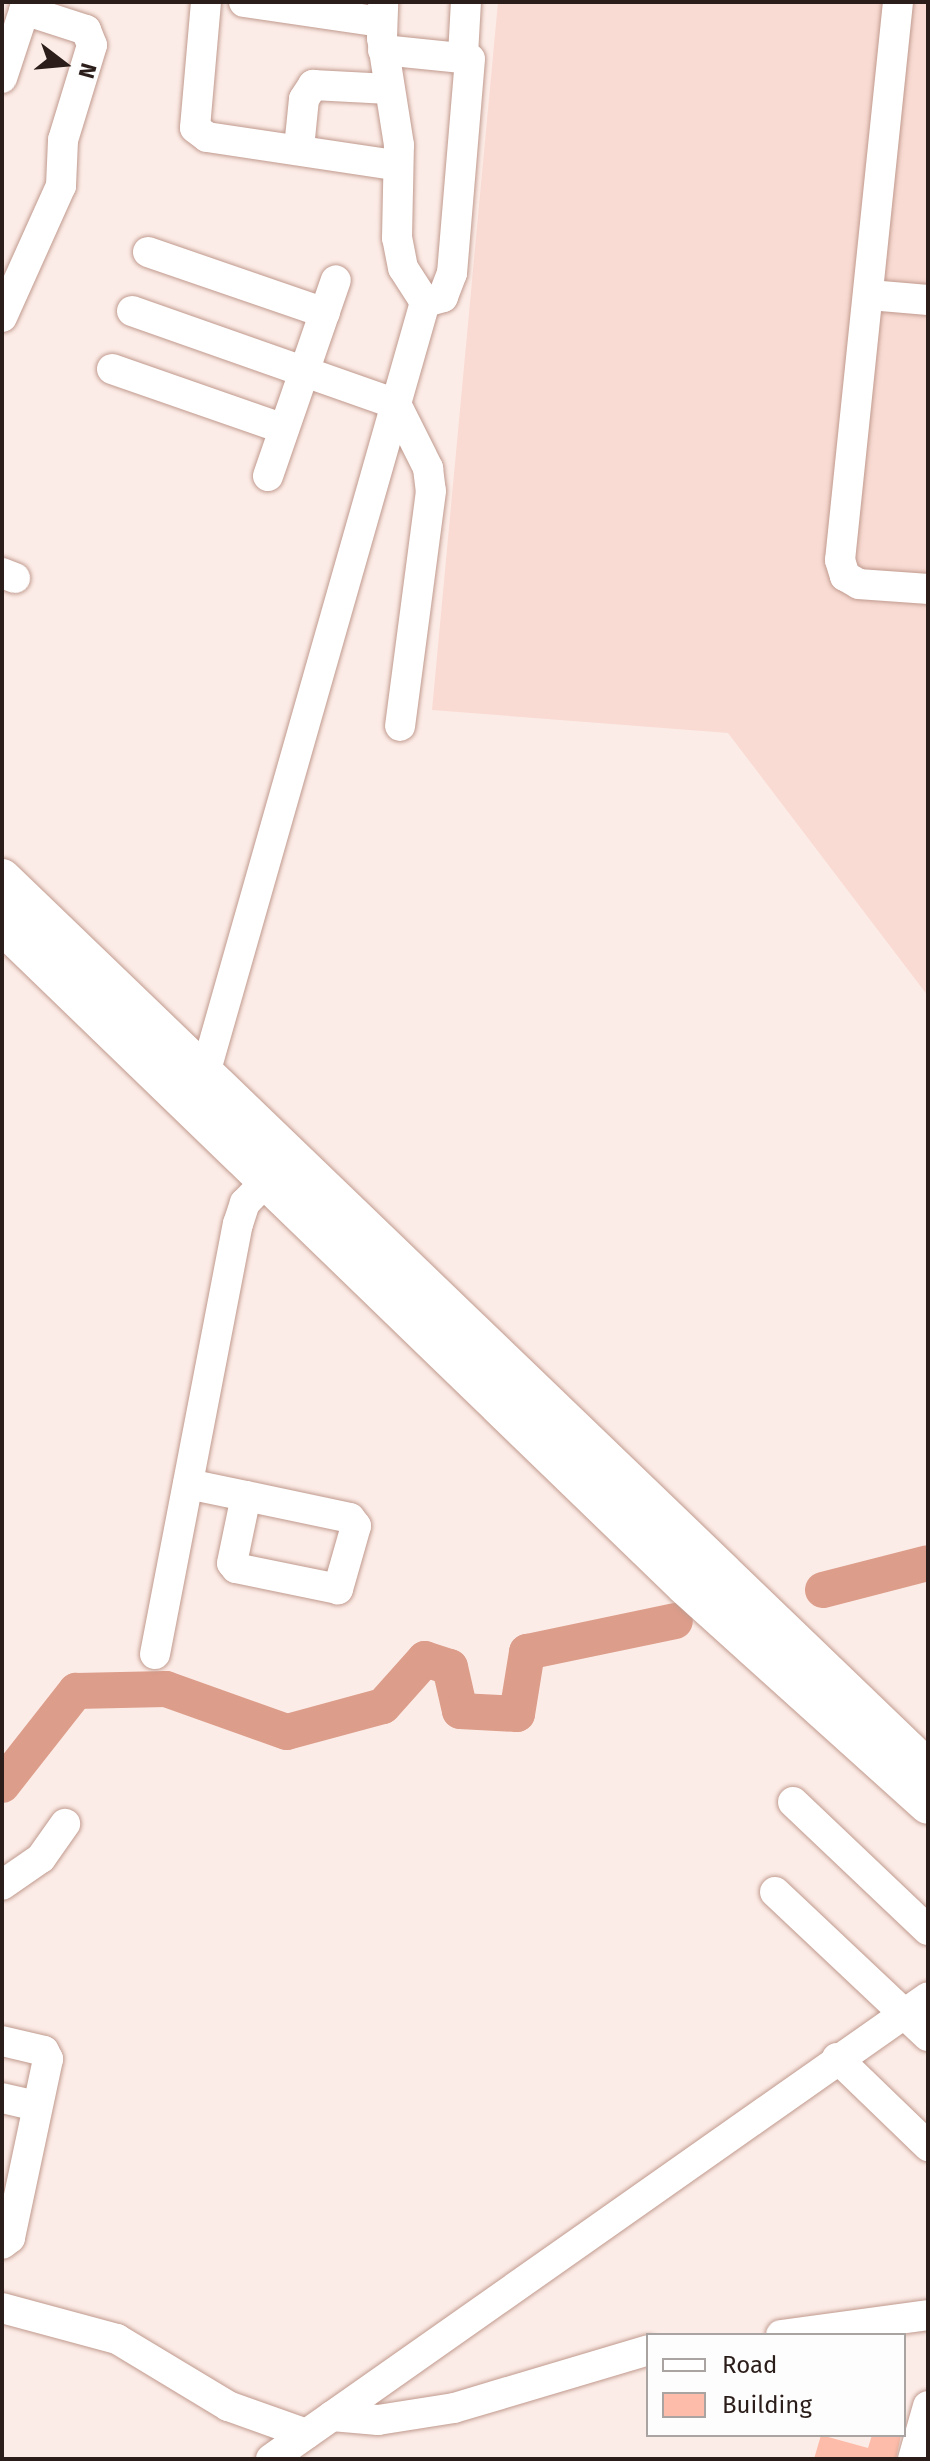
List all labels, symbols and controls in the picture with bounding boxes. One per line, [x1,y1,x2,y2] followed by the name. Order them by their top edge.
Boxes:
[24,24,104,104] north arrow
[73,60,103,81] text: N
[646,2333,906,2437] legend
[722,2351,777,2379] text: Road
[722,2391,812,2419] text: Building

